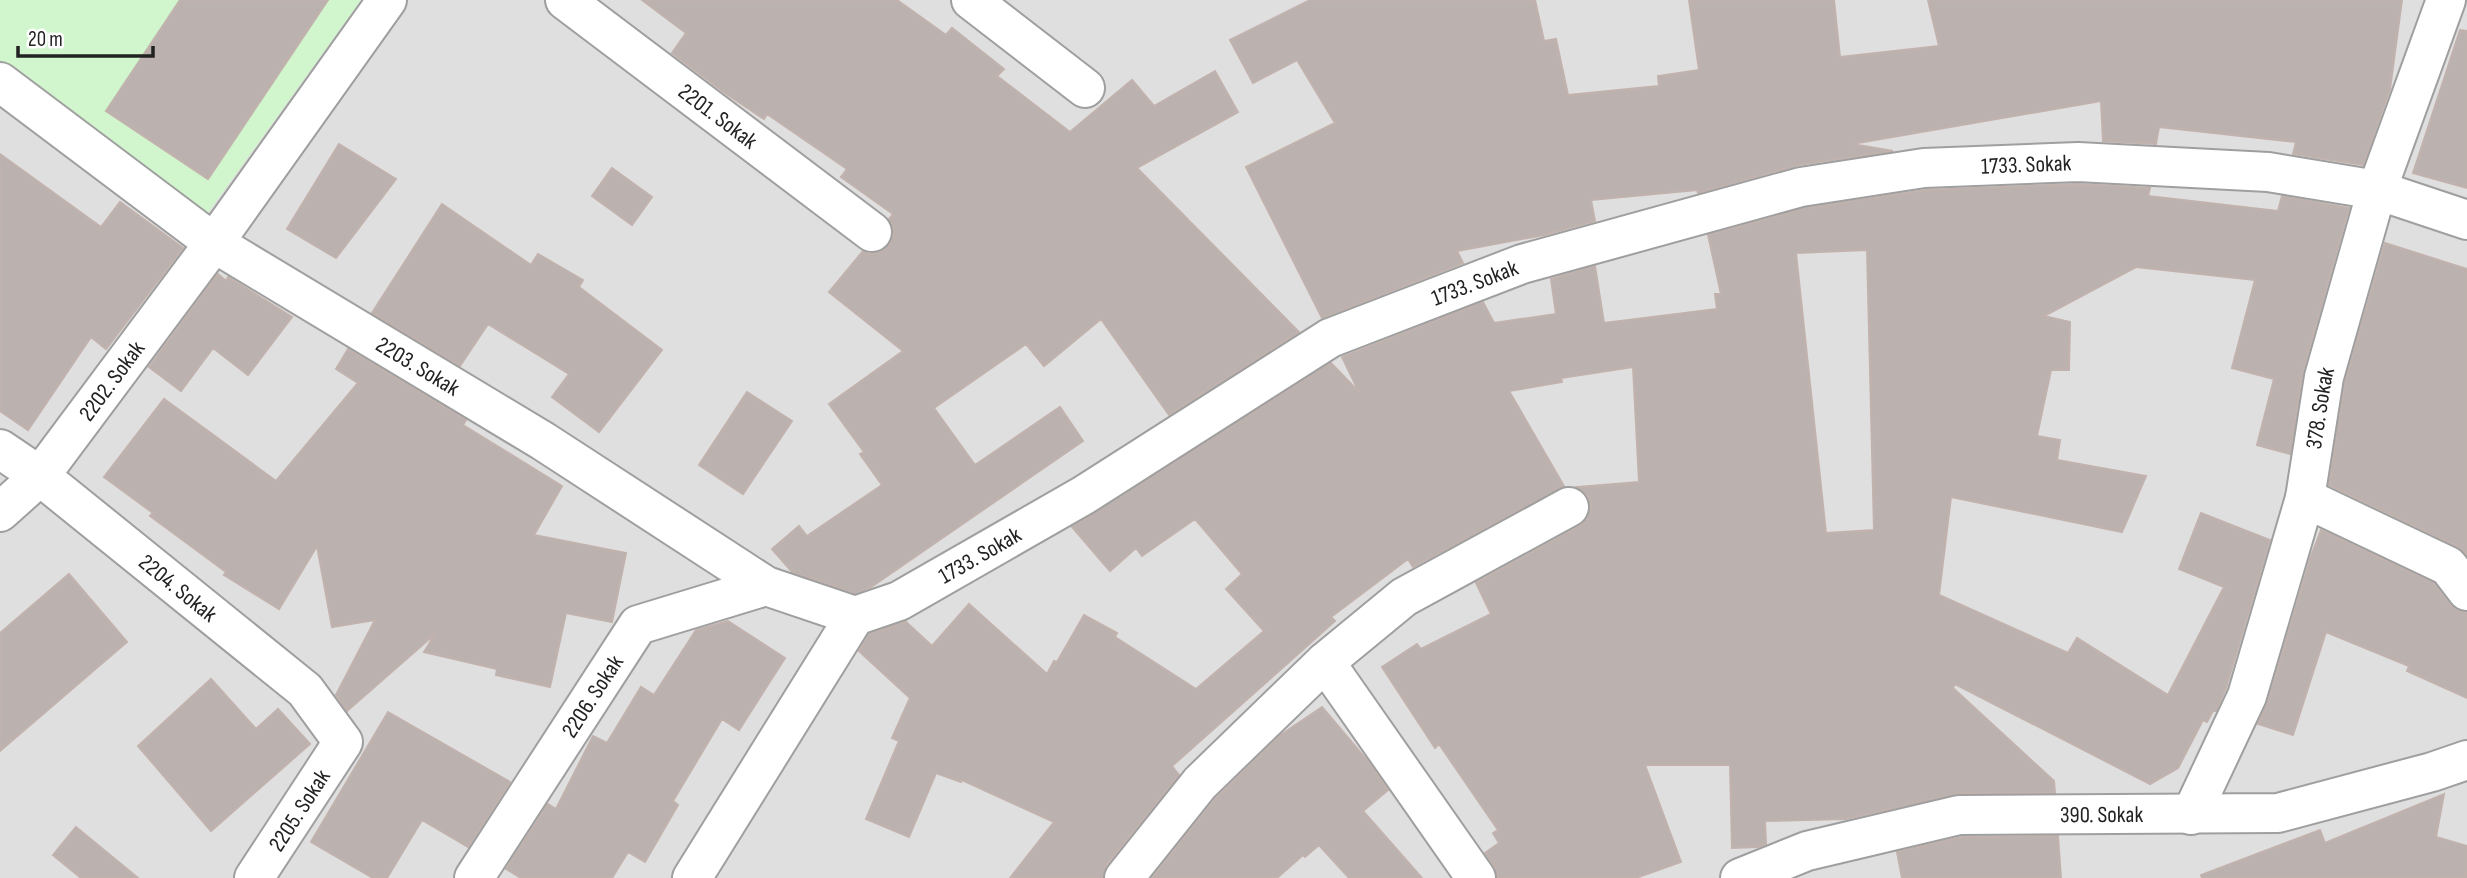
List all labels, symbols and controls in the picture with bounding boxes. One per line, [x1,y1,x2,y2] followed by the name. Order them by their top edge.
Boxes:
[18,14,152,58] scale bar
[28,27,63,52] text: 20 m
[672,78,763,156] street label: 2201. Sokak
[1980,149,2072,181] street label: 1733. Sokak
[1428,254,1522,313] street label: 1733. Sokak
[371,331,465,403] street label: 2203. Sokak
[73,335,151,427] street label: 2202. Sokak
[2300,364,2341,451] street label: 378. Sokak
[934,521,1027,590] street label: 1733. Sokak
[133,548,223,629] street label: 2204. Sokak
[556,650,630,743] street label: 2206. Sokak
[263,764,337,857] street label: 2205. Sokak
[2060,801,2143,829] street label: 390. Sokak

